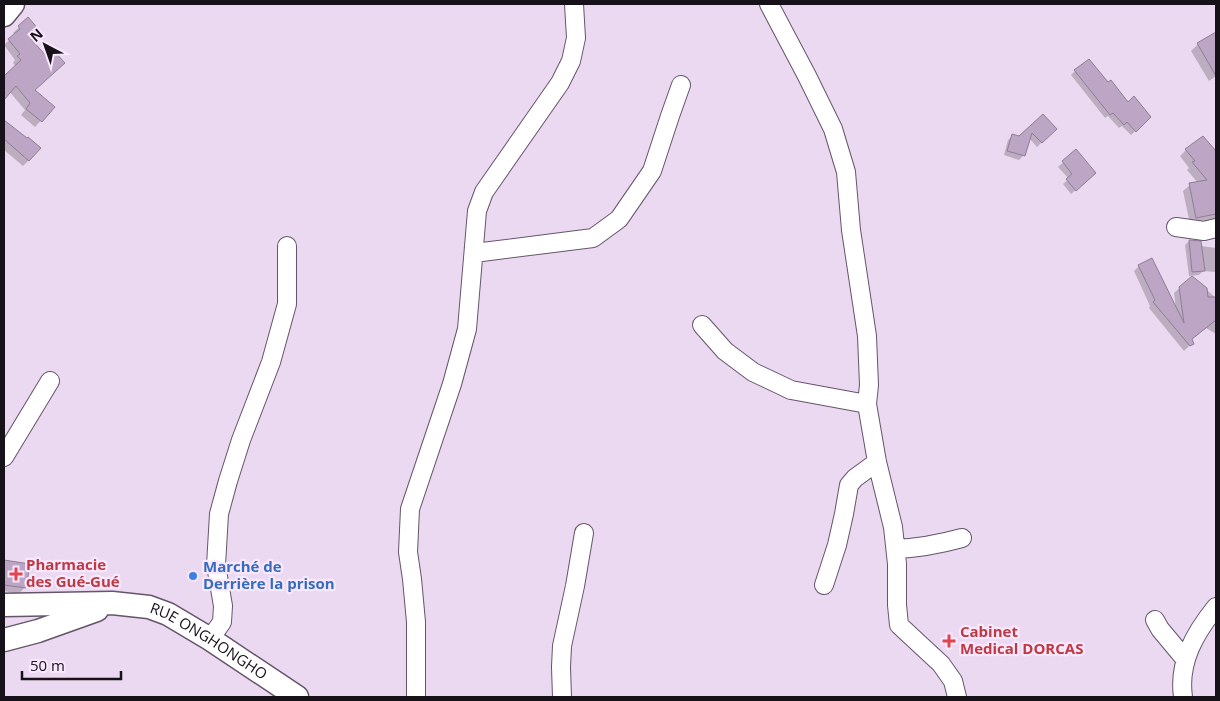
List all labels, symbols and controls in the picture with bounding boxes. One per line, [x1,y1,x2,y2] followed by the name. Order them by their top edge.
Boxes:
[20,20,70,70] north arrow
[26,24,47,46] text: N
[26,554,120,591] place label: Pharmacie des Gué-Gué
[203,556,335,593] place label: Marché de Derrière la prison
[10,568,22,580] marker: Pharmacie des Gué-Gué
[187,570,199,582] marker: Marché de Derrière la prison
[148,597,272,683] street label: RUE ONGHONGHO
[960,621,1083,658] place label: Cabinet Medical DORCAS
[942,634,956,648] marker: Cabinet Medical DORCAS
[22,648,121,680] scale bar
[30,655,65,675] text: 50 m

